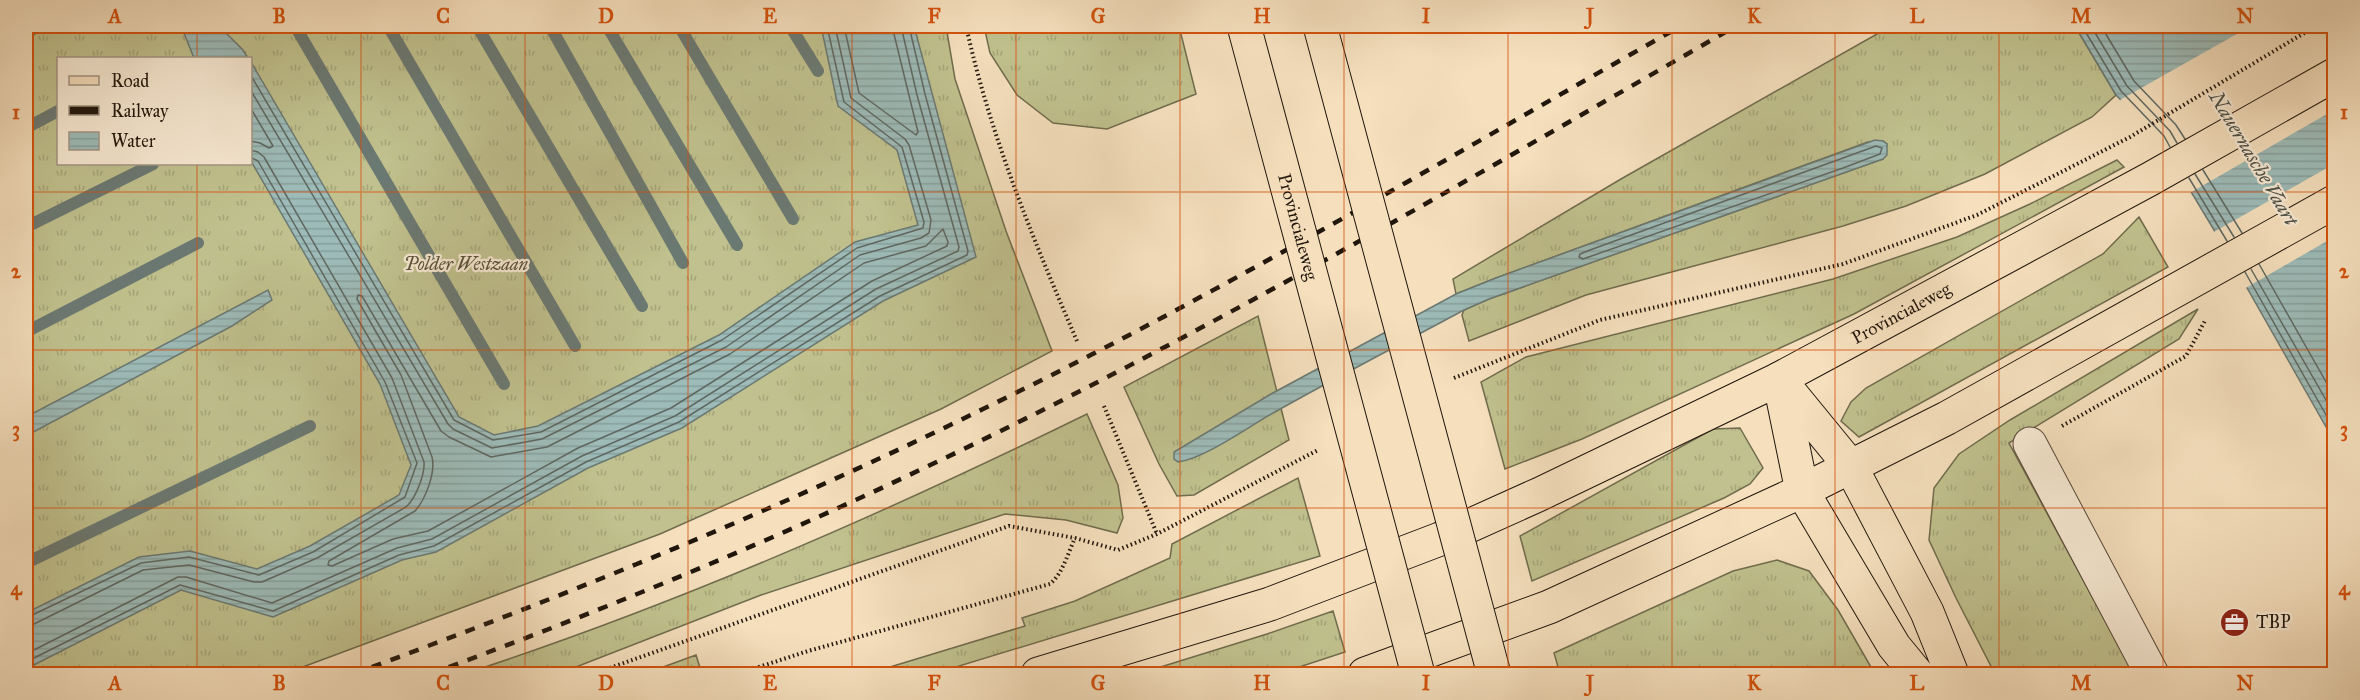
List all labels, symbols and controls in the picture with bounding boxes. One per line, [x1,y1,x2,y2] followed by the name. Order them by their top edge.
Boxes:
[106,4,122,28] text: A
[272,4,286,28] text: B
[436,4,450,28] text: C
[598,4,614,28] text: D
[763,4,778,28] text: E
[927,4,941,28] text: F
[1091,4,1106,28] text: G
[1253,4,1271,28] text: H
[1422,4,1431,28] text: I
[1583,4,1595,30] text: J
[1747,4,1762,28] text: K
[1910,4,1925,28] text: L
[2071,4,2092,28] text: M
[2237,4,2254,28] text: N
[57,57,252,165] legend
[111,70,149,92] text: Road
[2204,86,2305,231] water label: Nauernasche Vaart
[12,100,20,124] text: 1
[111,100,169,122] text: Railway
[2340,100,2348,124] text: 1
[111,130,156,152] text: Water
[1273,171,1323,283] street label: Provincialeweg
[404,253,529,275] park label: Polder Westzaan
[11,259,22,283] text: 2
[2339,259,2350,283] text: 2
[1848,277,1956,349] street label: Provincialeweg
[12,417,20,442] text: 3
[2340,417,2348,442] text: 3
[10,576,22,601] text: 4
[2338,576,2350,601] text: 4
[2219,606,2251,638] office icon: TBP
[2256,611,2290,633] place label: TBP
[106,671,122,695] text: A
[272,671,286,695] text: B
[436,671,450,695] text: C
[598,671,614,695] text: D
[763,671,778,695] text: E
[927,671,941,695] text: F
[1091,671,1106,695] text: G
[1253,671,1271,695] text: H
[1422,671,1431,695] text: I
[1583,671,1595,697] text: J
[1747,671,1762,695] text: K
[1910,671,1925,695] text: L
[2071,671,2092,695] text: M
[2237,671,2254,695] text: N

